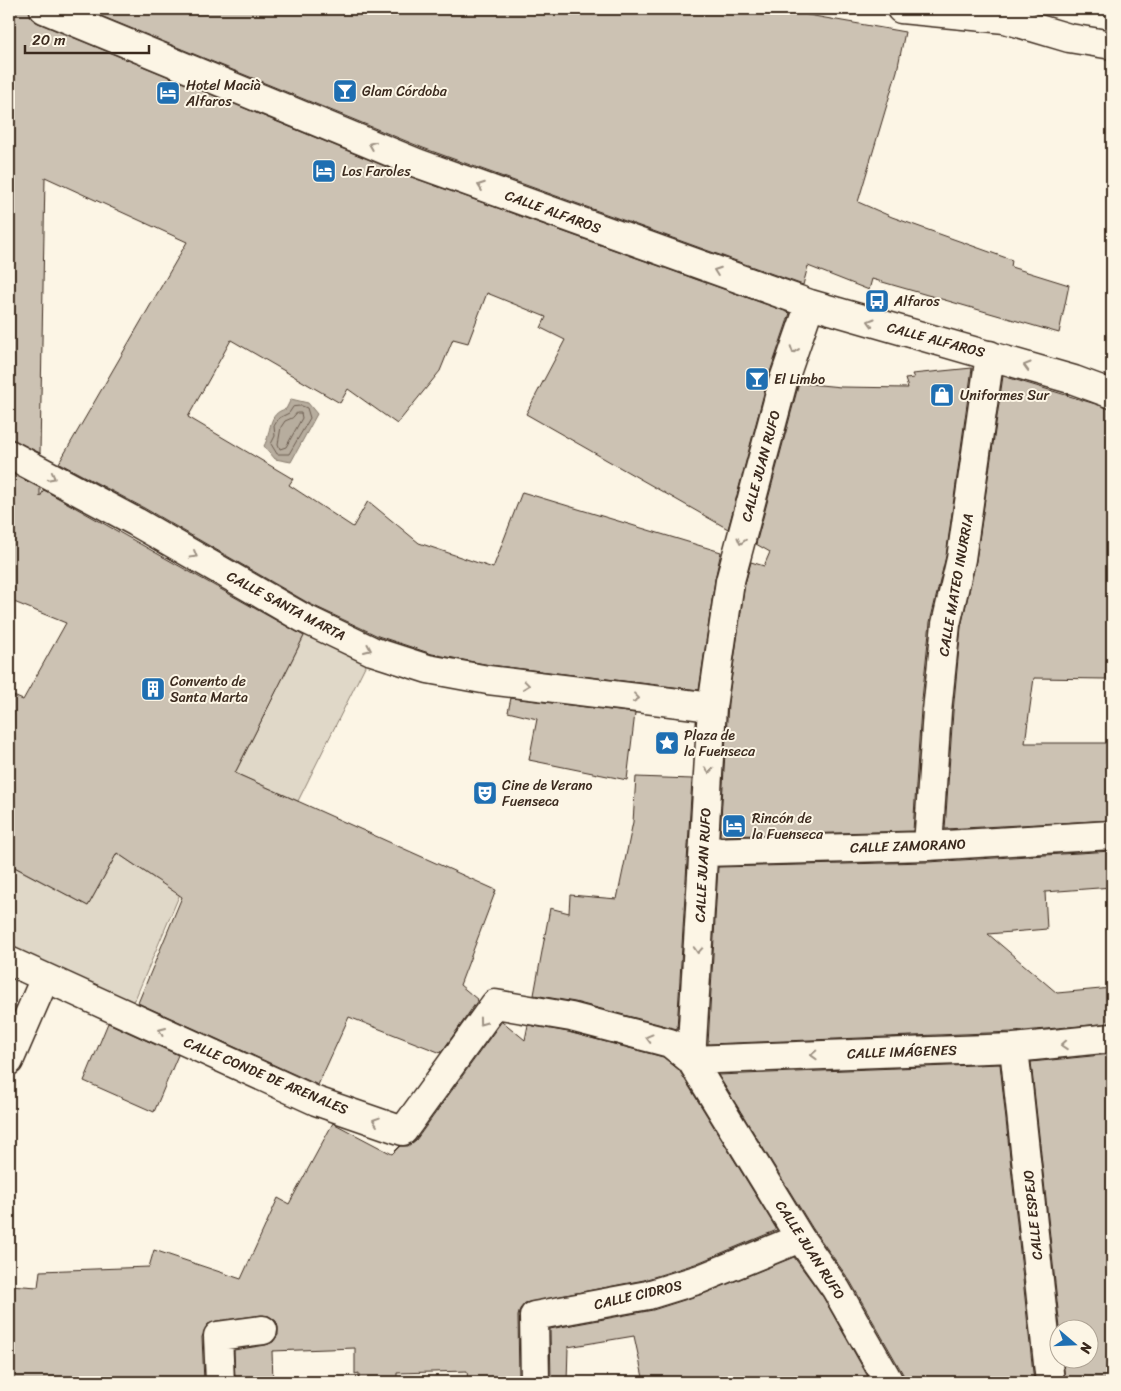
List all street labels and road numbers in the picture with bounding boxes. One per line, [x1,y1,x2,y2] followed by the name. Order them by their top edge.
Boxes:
[501,183,605,241] street label: CALLE ALFAROS
[884,315,988,365] street label: CALLE ALFAROS
[734,407,788,525] street label: CALLE JUAN RUFO
[931,512,981,658] street label: CALLE MATEO INURRIA
[222,564,350,648] street label: CALLE SANTA MARTA
[688,807,718,923] street label: CALLE JUAN RUFO
[850,831,966,861] street label: CALLE ZAMORANO
[180,1030,352,1122] street label: CALLE CONDE DE ARENALES
[847,1038,958,1066] street label: CALLE IMÁGENES
[1016,1169,1050,1261] street label: CALLE ESPEJO
[768,1195,852,1305] street label: CALLE JUAN RUFO
[591,1273,685,1317] street label: CALLE CIDROS

